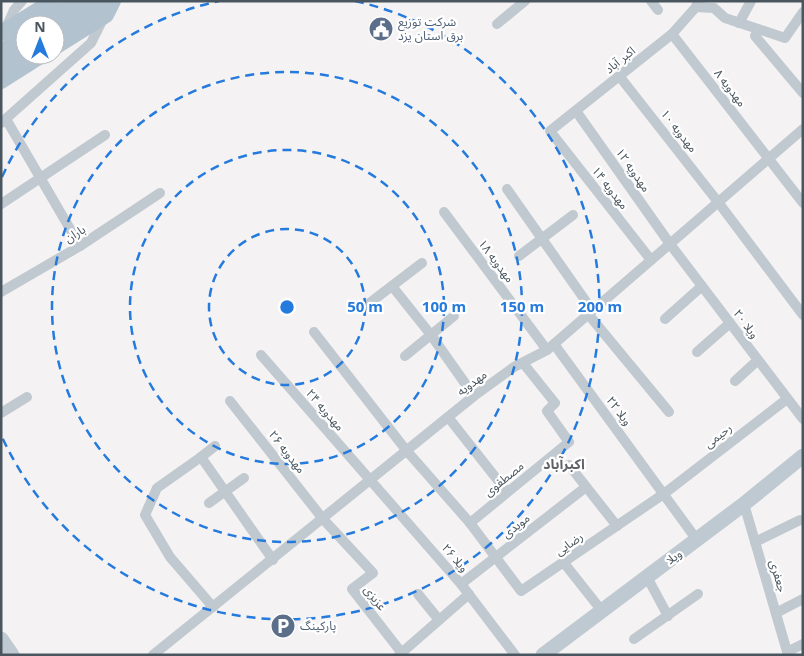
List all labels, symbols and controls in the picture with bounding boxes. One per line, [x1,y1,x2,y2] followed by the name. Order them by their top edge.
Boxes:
[398,13,463,44] place label: شرکت توزیع برق استان یزد
[15,15,65,65] north arrow
[368,16,394,42] public building icon: شرکت توزیع برق استان یزد
[34,17,46,36] text: N
[601,42,639,77] street label: اکبر آباد
[710,65,751,110] street label: مهدویه ۸
[657,106,702,156] street label: مهدویه ۱۰
[612,144,655,195] street label: مهدویه ۱۲
[588,163,633,213] street label: مهدویه ۱۴
[61,221,89,247] street label: باران
[474,235,518,286] street label: مهدویه ۱۸
[347,296,383,316] text: 50 m
[422,296,466,316] text: 100 m
[500,296,544,316] text: 150 m
[578,296,622,316] text: 200 m
[278,298,296,316] centre of rings
[730,305,763,342] street label: ویلا ۲۰
[453,366,490,399] street label: مهدویه
[302,385,348,434] street label: مهدویه ۲۴
[603,392,636,429] street label: ویلا ۲۲
[700,419,735,452] street label: رحیمی
[265,427,310,477] street label: مهدویه ۲۶
[543,454,585,473] district label: اکبرآباد
[480,457,527,500] street label: مصطفوی
[498,509,533,542] street label: مویدی
[551,528,586,559] street label: رضایی
[438,540,473,576] street label: ویلا ۲۶
[662,545,685,568] street label: ویلا
[766,558,791,594] street label: جعفری
[360,581,391,614] street label: عزیزی
[270,613,296,639] parking icon: پارکینگ
[300,617,336,634] place label: پارکینگ

